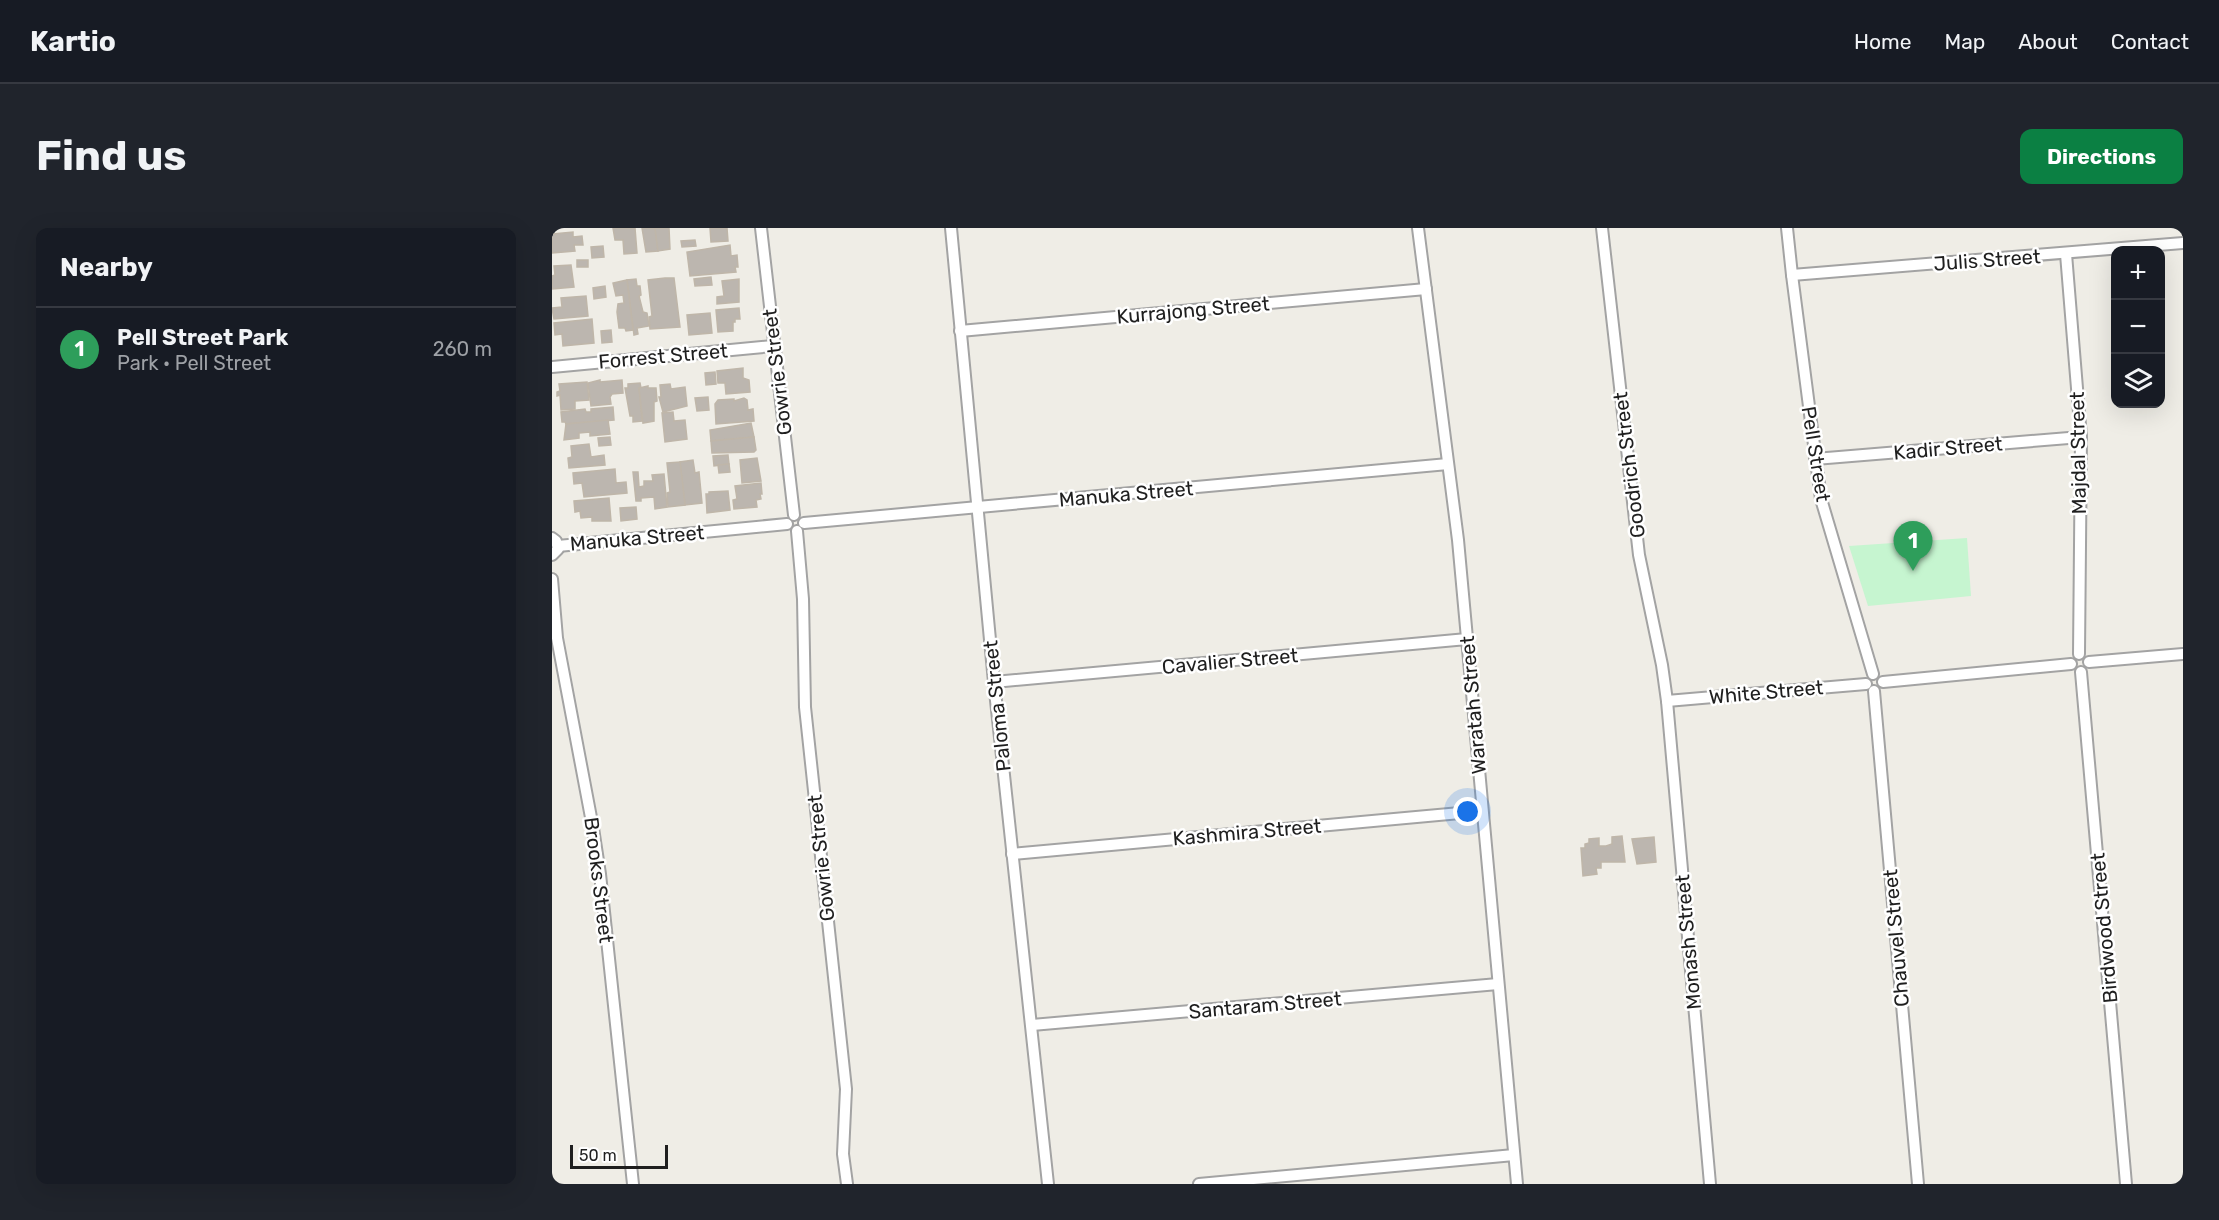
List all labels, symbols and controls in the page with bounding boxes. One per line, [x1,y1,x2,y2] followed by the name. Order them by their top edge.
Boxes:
[30,25,116,58] text: Kartio
[1854,29,1911,54] text: Home
[1944,29,1985,54] text: Map
[2018,29,2078,54] text: About
[2111,29,2189,54] text: Contact
[2020,129,2183,184] button: Directions
[36,131,187,181] text: Find us
[1933,244,2042,276] street label: Julis Street
[2111,246,2165,408] map controls
[2111,246,2165,300] button: +
[60,252,153,283] text: Nearby
[1116,291,1271,329] street label: Kurrajong Street
[2111,300,2165,354] button: −
[757,307,797,437] street label: Gowrie Street
[117,324,288,351] text: Pell Street Park
[75,337,84,361] text: 1
[433,337,492,361] text: 260 m
[597,338,729,374] street label: Forrest Street
[117,351,271,375] text: Park · Pell Street
[2111,354,2165,408] button: layers
[1608,390,1650,539] street label: Goodrich Street
[2065,391,2091,515] street label: Majdal Street
[1797,405,1835,504] street label: Pell Street
[1892,431,2004,465] street label: Kadir Street
[1058,476,1194,512] street label: Manuka Street
[569,520,705,556] street label: Manuka Street
[1894,522,1932,571] pin: 1
[1455,635,1491,775] street label: Waratah Street
[978,639,1016,773] street label: Paloma Street
[1161,643,1299,679] street label: Cavalier Street
[1708,675,1824,709] street label: White Street
[802,793,840,923] street label: Gowrie Street
[1453,797,1482,826] your location
[1172,814,1322,850] street label: Kashmira Street
[579,816,619,945] street label: Brooks Street
[2085,852,2123,1004] street label: Birdwood Street
[1878,868,1914,1008] street label: Chauvel Street
[1670,873,1706,1011] street label: Monash Street
[1188,986,1343,1024] street label: Santaram Street
[570,1142,668,1170] scale bar
[579,1146,617,1165] text: 50 m

